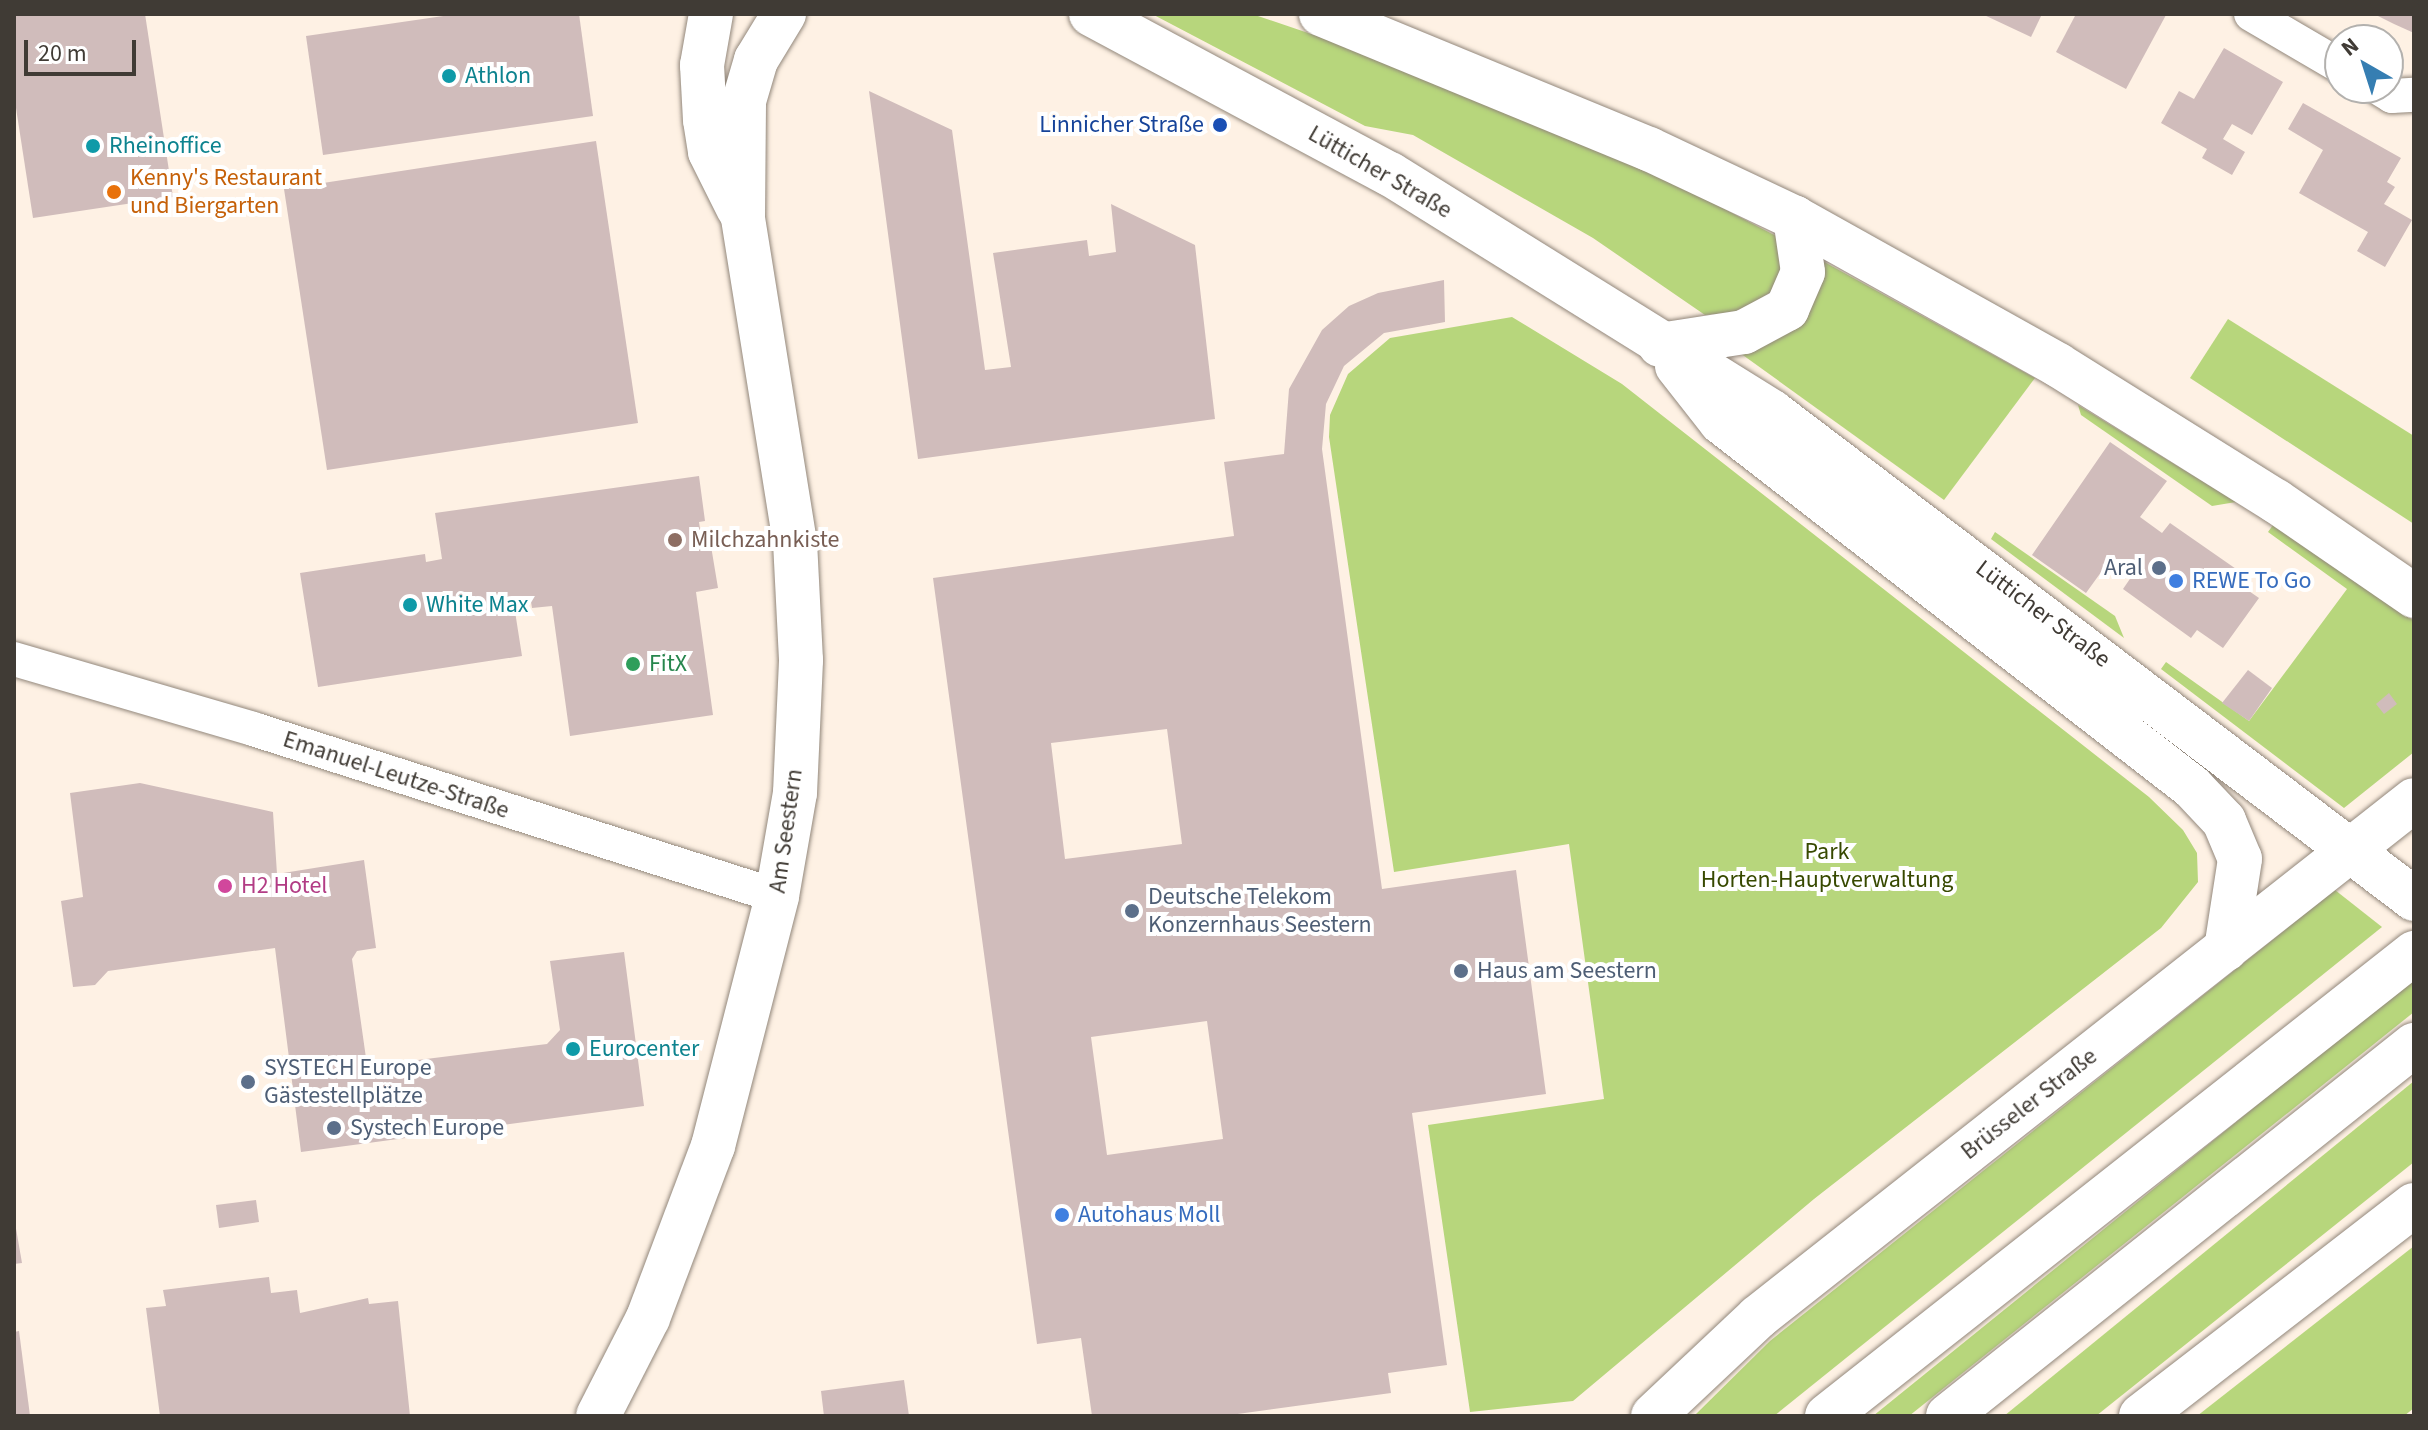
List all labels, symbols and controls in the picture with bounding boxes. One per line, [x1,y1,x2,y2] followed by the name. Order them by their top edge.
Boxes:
[28,24,140,74] scale bar
[2324,24,2404,104] north arrow
[2334,30,2366,64] text: N
[38,36,87,71] text: 20 m
[465,62,531,90] place label: Athlon
[440,67,458,85] marker: Athlon
[1039,111,1204,139] place label: Linnicher Straße
[1211,116,1229,134] marker: Linnicher Straße
[1303,119,1457,225] street label: Lütticher Straße
[109,132,222,160] place label: Rheinoffice
[84,137,102,155] marker: Rheinoffice
[130,164,322,220] place label: Kenny's Restaurant und Biergarten
[105,183,123,201] marker: Kenny's Restaurant und Biergarten
[691,526,839,554] place label: Milchzahnkiste
[666,531,684,549] marker: Milchzahnkiste
[1970,554,2116,674] street label: Lütticher Straße
[2104,554,2143,582] place label: Aral
[2150,559,2168,577] marker: Aral
[2192,567,2312,595] place label: REWE To Go
[2167,572,2185,590] marker: REWE To Go
[426,591,529,619] place label: White Max
[401,596,419,614] marker: White Max
[649,650,687,678] place label: FitX
[624,655,642,673] marker: FitX
[279,725,513,825] street label: Emanuel-Leutze-Straße
[763,767,809,895] street label: Am Seestern
[1701,838,1953,894] park label: Park Horten-Hauptverwaltung
[241,872,327,900] place label: H2 Hotel
[216,877,234,895] marker: H2 Hotel
[1148,883,1372,939] place label: Deutsche Telekom Konzernhaus Seestern
[1123,902,1141,920] marker: Deutsche Telekom Konzernhaus Seestern
[1477,957,1657,985] place label: Haus am Seestern
[1452,962,1470,980] marker: Haus am Seestern
[589,1035,699,1063] place label: Eurocenter
[564,1040,582,1058] marker: Eurocenter
[1955,1042,2103,1166] street label: Brüsseler Straße
[264,1054,432,1110] place label: SYSTECH Europe Gästestellplätze
[239,1073,257,1091] marker: SYSTECH Europe Gästestellplätze
[350,1114,504,1142] place label: Systech Europe
[325,1119,343,1137] marker: Systech Europe
[1078,1201,1220,1229] place label: Autohaus Moll
[1053,1206,1071,1224] marker: Autohaus Moll

